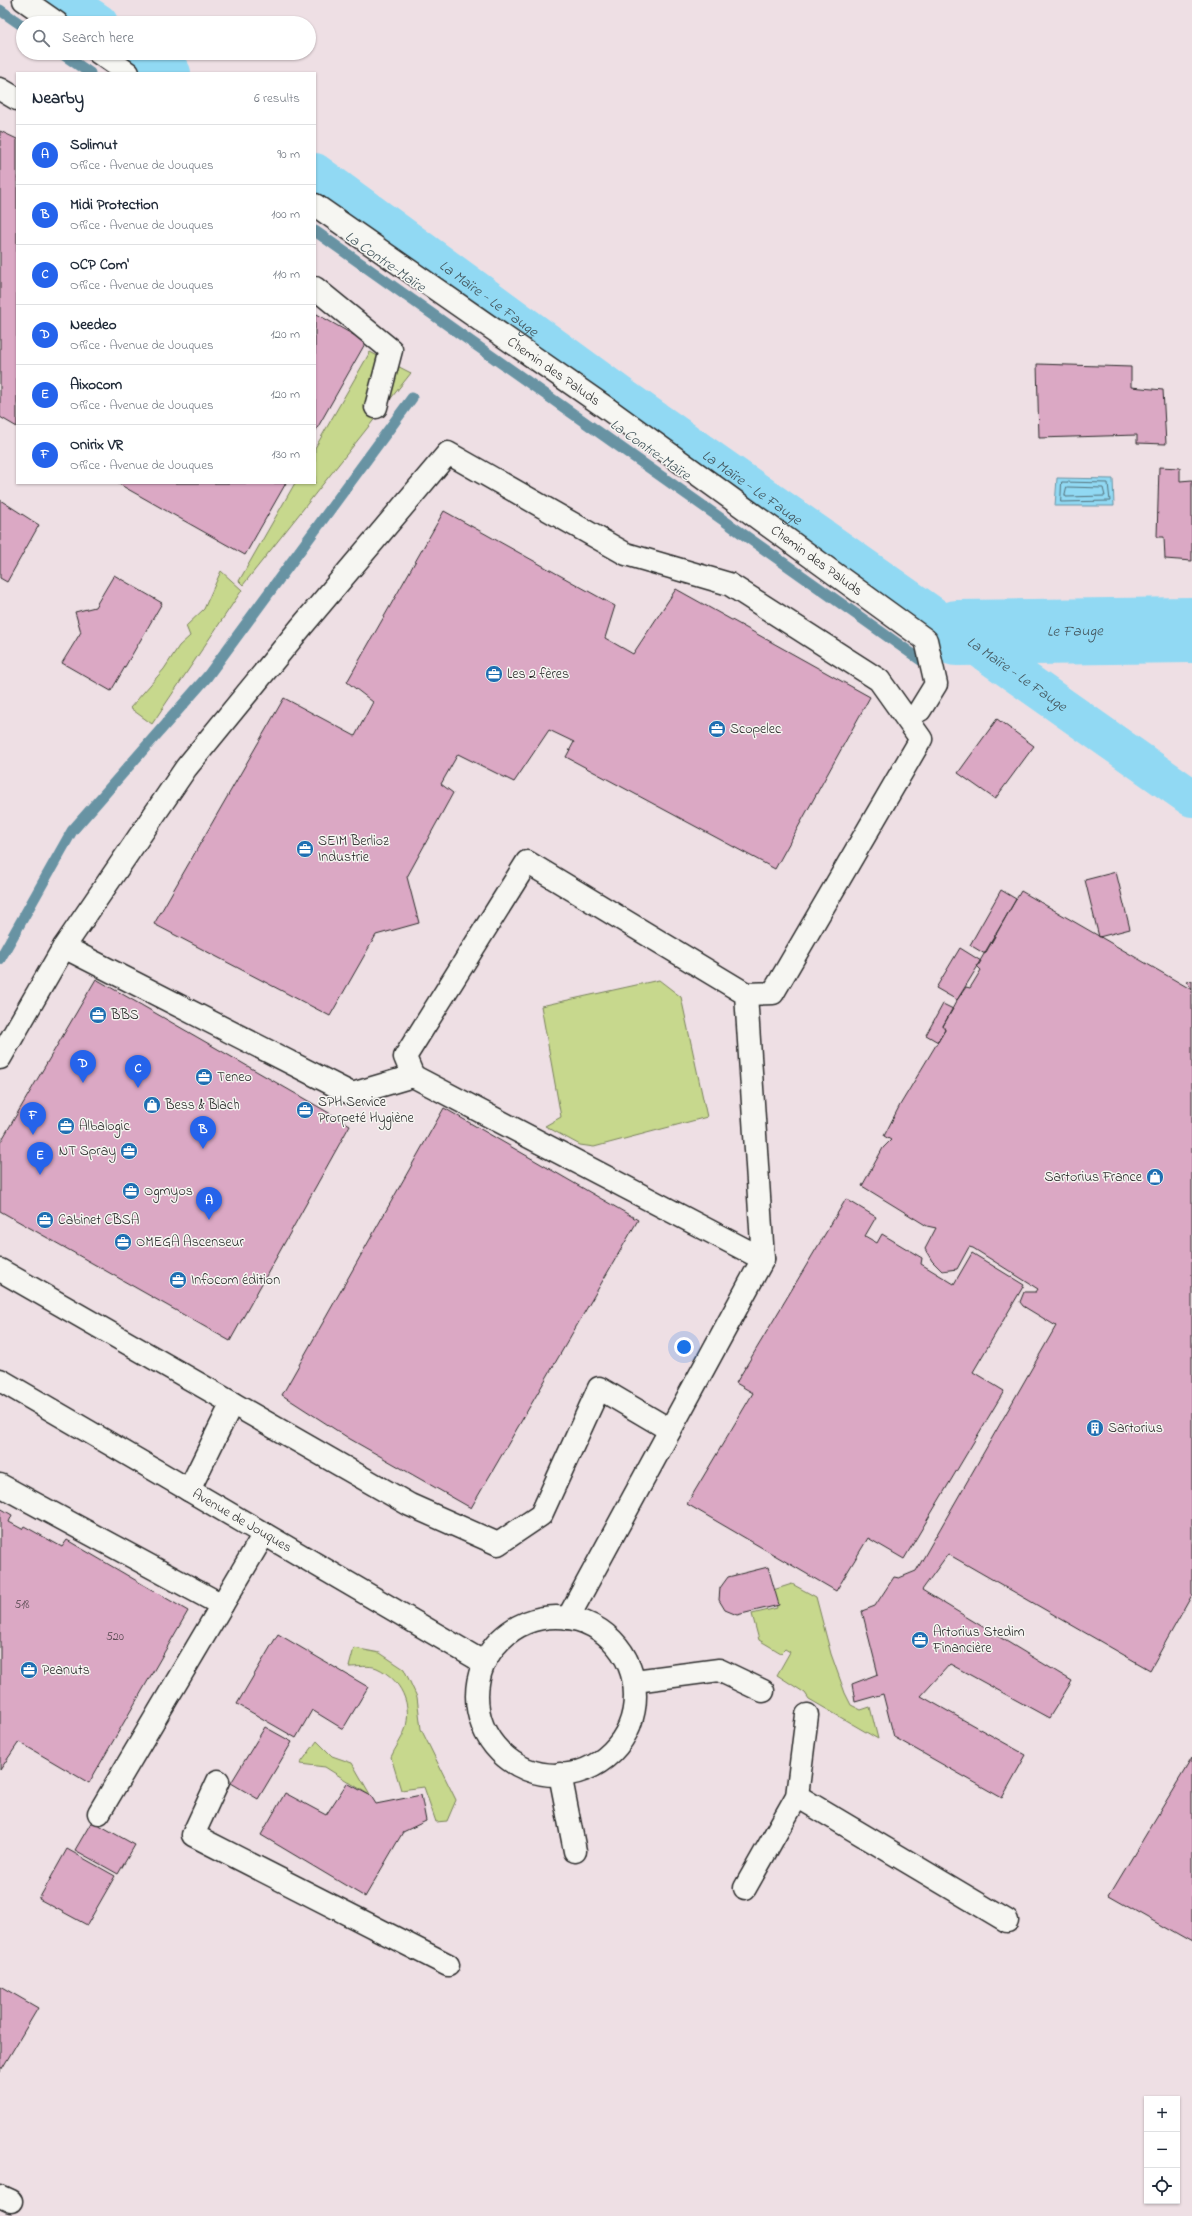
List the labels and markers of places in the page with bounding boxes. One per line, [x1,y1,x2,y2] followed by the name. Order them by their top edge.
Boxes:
[484,664,504,684] office icon: Les 2 fères
[507,664,569,685] place label: Les 2 fères
[707,719,727,739] office icon: Scopelec
[730,719,782,740] place label: Scopelec
[318,831,389,868] place label: SEIM Berlioz Industrie
[295,839,315,859] office icon: SEIM Berlioz Industrie
[88,1005,108,1025] office icon: BBS
[110,1005,139,1026] place label: BBS
[70,1050,96,1083] pin: D
[125,1055,151,1088] pin: C
[194,1067,214,1087] office icon: Teneo
[217,1067,252,1088] place label: Teneo
[318,1092,415,1130] place label: SPH Service Prorpeté Hygiène
[142,1095,162,1115] shop icon: Bess & Blach
[164,1095,240,1116] place label: Bess & Blach
[295,1100,315,1120] office icon: SPH Service Prorpeté Hygiène
[20,1102,46,1135] pin: F
[56,1116,76,1136] office icon: Albalogic
[79,1116,130,1138] place label: Albalogic
[190,1116,216,1149] pin: B
[59,1141,116,1163] place label: NT Spray
[119,1141,139,1161] office icon: NT Spray
[27,1142,53,1175] pin: E
[1044,1167,1143,1188] place label: Sartorius France
[1145,1167,1165,1187] shop icon: Sartorius France
[121,1181,141,1201] office icon: Ogmyos
[144,1181,193,1203] place label: Ogmyos
[196,1187,222,1220] pin: A
[35,1210,55,1230] office icon: Cabinet CBSA
[58,1210,139,1231] place label: Cabinet CBSA
[113,1232,133,1252] office icon: OMEGA Ascenseur
[136,1232,245,1253] place label: OMEGA Ascenseur
[168,1270,188,1290] office icon: Infocom édition
[191,1270,280,1291] place label: Infocom édition
[1085,1418,1105,1438] building icon: Sartorius
[1108,1418,1163,1439] place label: Sartorius
[932,1622,1025,1659] place label: Artorius Stedim Financière
[910,1630,930,1650] office icon: Artorius Stedim Financière
[19,1660,39,1680] office icon: Peanuts
[42,1660,90,1681] place label: Peanuts

